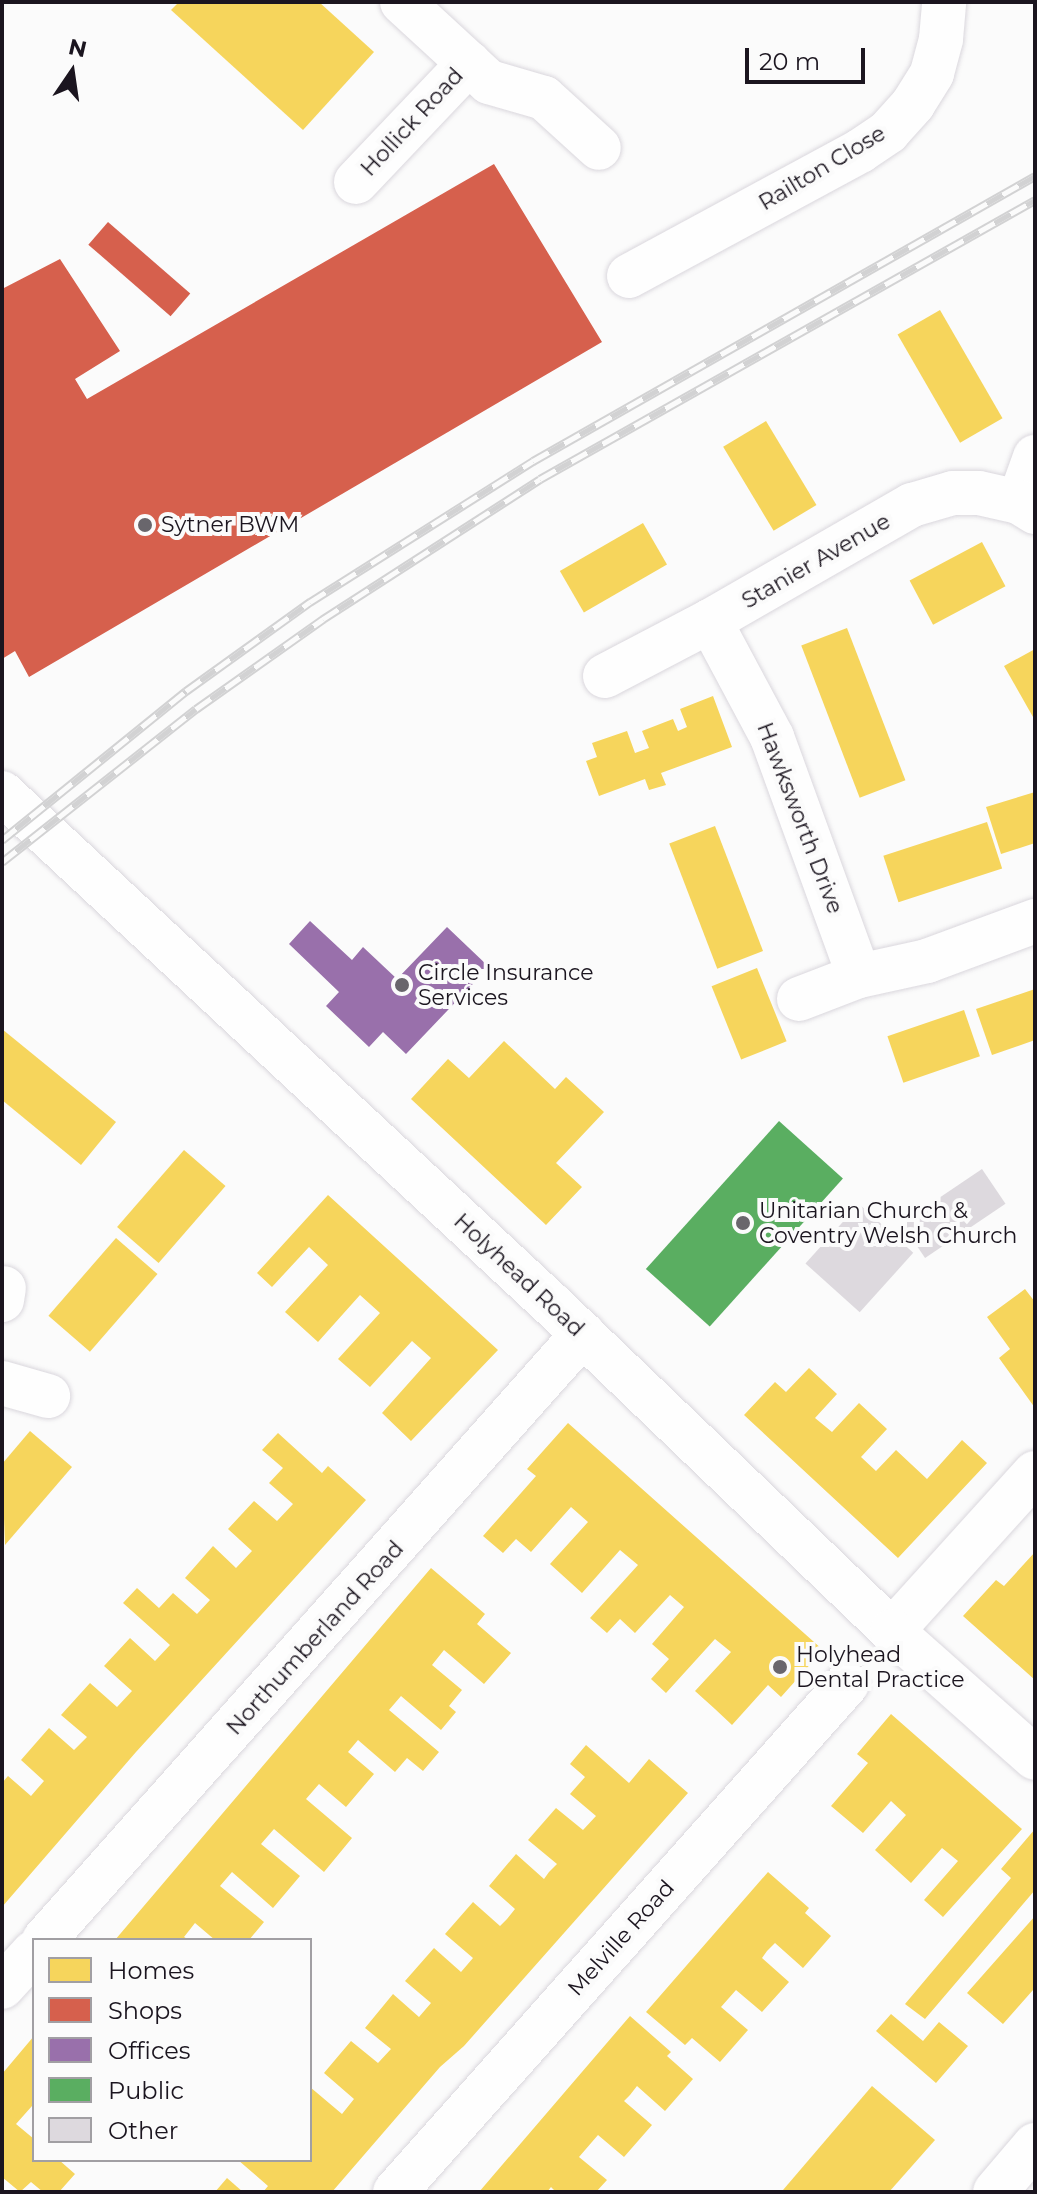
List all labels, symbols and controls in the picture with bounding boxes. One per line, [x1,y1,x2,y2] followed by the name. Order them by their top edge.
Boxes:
[32,32,112,112] north arrow
[749,32,869,82] scale bar
[66,33,89,63] text: N
[759,47,820,76] text: 20 m
[355,63,469,181] street label: Hollick Road
[754,120,890,216] street label: Railton Close
[737,508,895,614] street label: Stanier Avenue
[161,512,299,538] place label: Sytner BWM
[136,516,154,534] marker: Sytner BWM
[751,719,849,917] street label: Hawksworth Drive
[418,959,594,1010] place label: Circle Insurance Services
[393,976,411,994] marker: Circle Insurance Services
[759,1197,1017,1248] place label: Unitarian Church & Coventry Welsh Church
[448,1208,590,1342] street label: Holyhead Road
[734,1214,752,1232] marker: Unitarian Church & Coventry Welsh Church
[221,1536,409,1740] street label: Northumberland Road
[796,1641,965,1692] place label: Holyhead Dental Practice
[771,1658,789,1676] marker: Holyhead Dental Practice
[562,1875,680,2001] street label: Melville Road
[32,1938,312,2162] legend
[108,1956,194,1985] text: Homes
[108,1996,182,2025] text: Shops
[108,2036,190,2065] text: Offices
[108,2076,184,2105] text: Public
[108,2116,178,2145] text: Other

